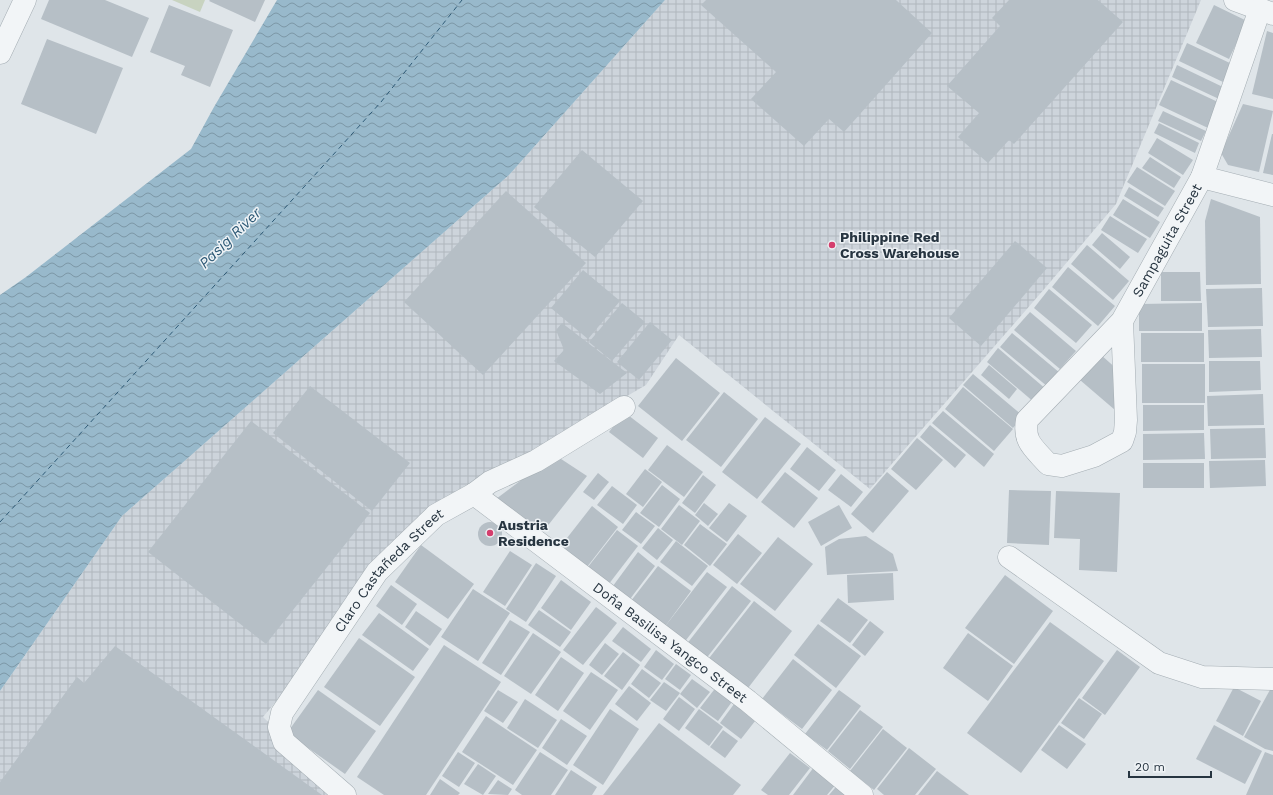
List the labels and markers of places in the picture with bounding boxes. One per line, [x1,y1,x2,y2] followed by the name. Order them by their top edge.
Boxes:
[840,229,959,261] place label: Philippine Red Cross Warehouse
[827,240,837,250] marker: Philippine Red Cross Warehouse
[498,517,569,549] place label: Austria Residence
[485,528,495,538] marker: Austria Residence

